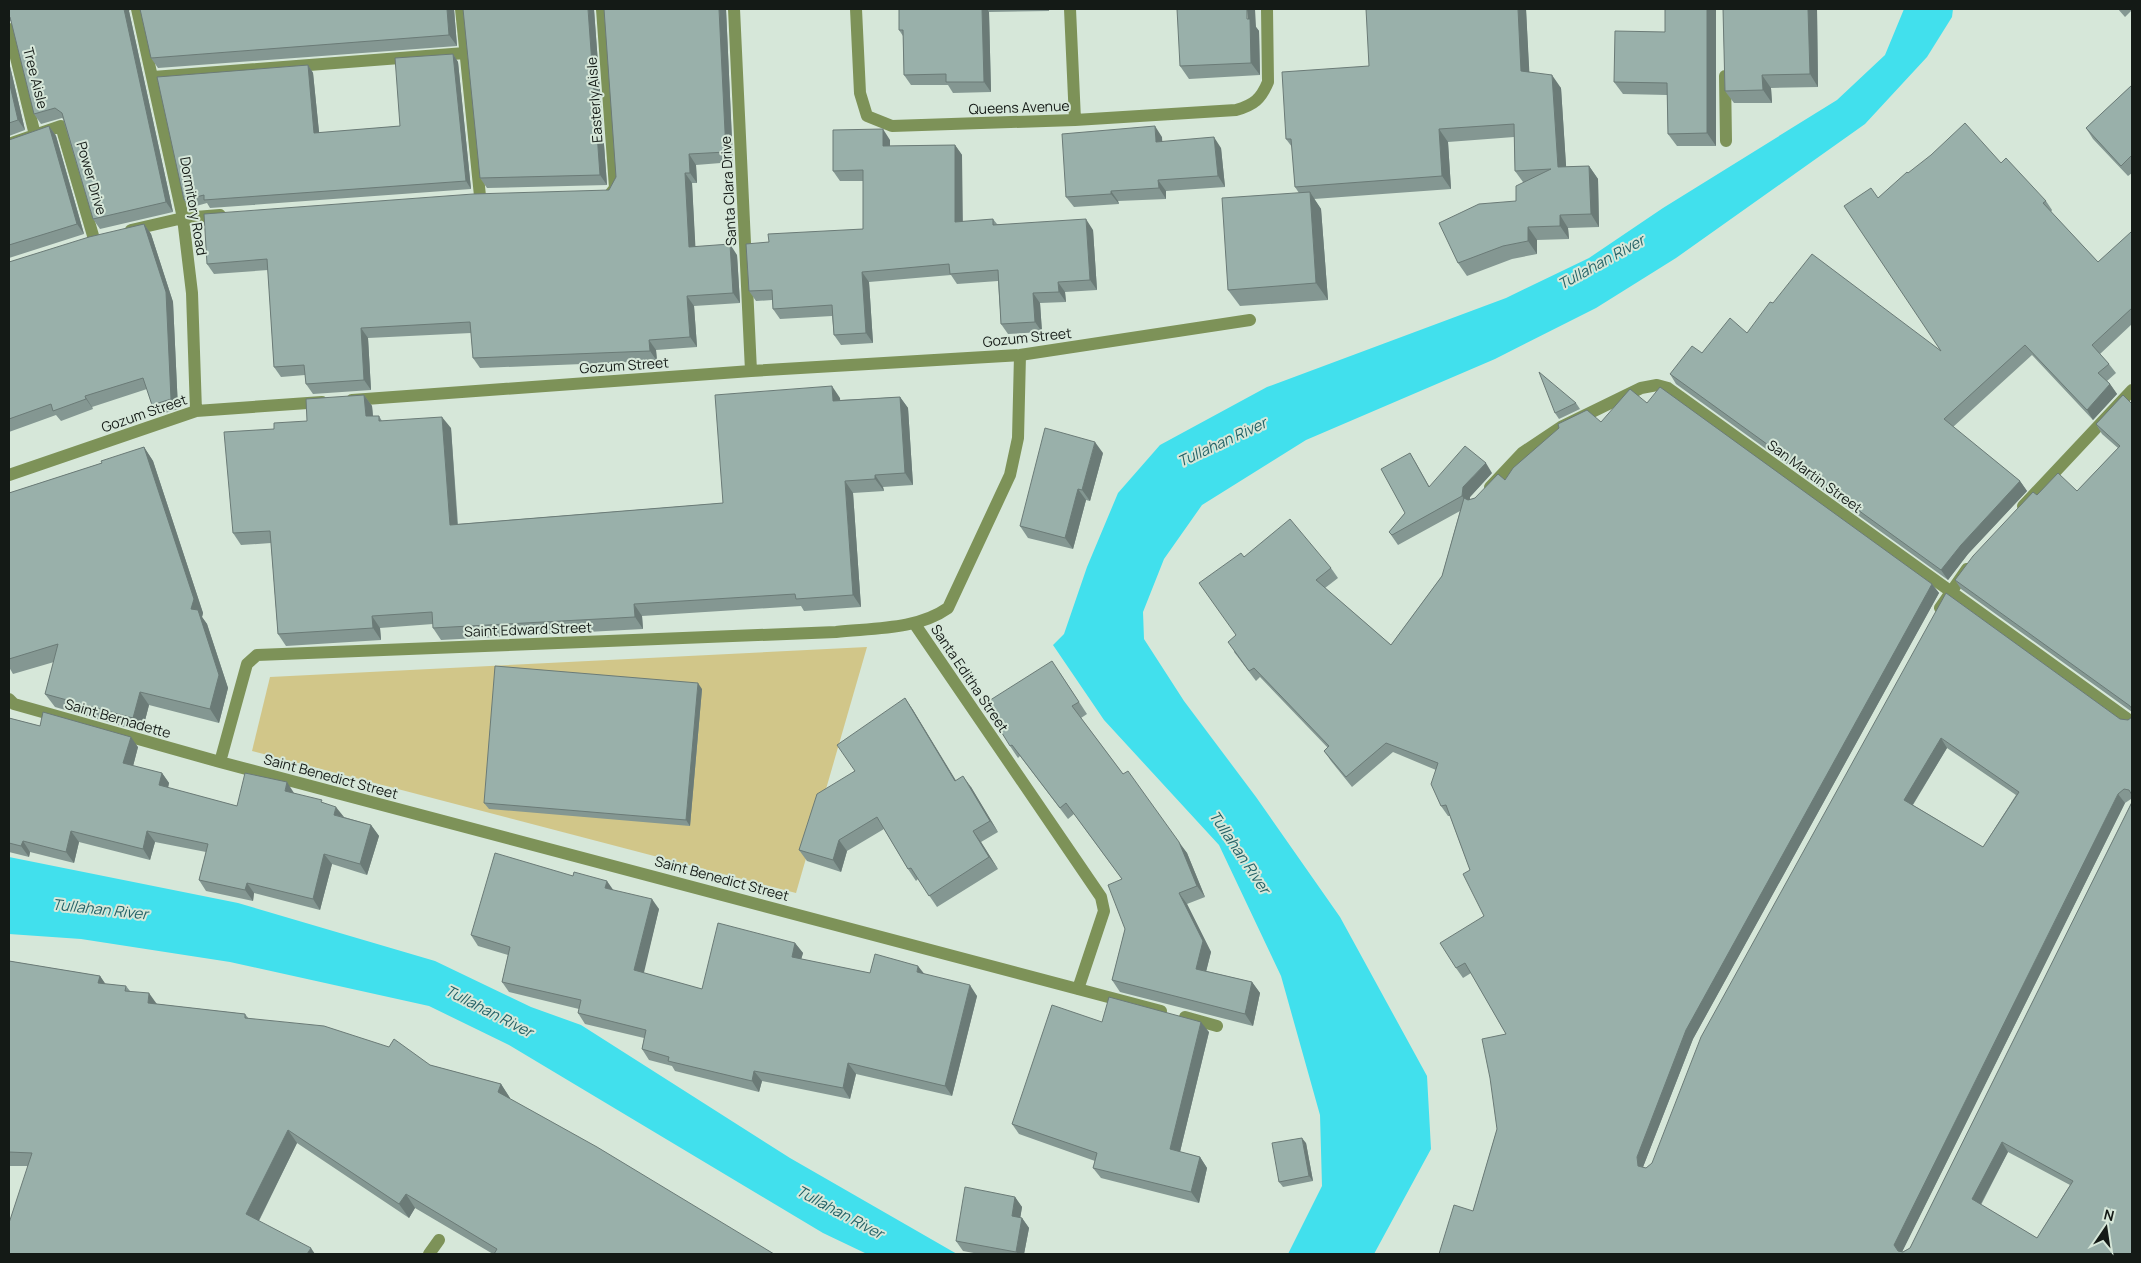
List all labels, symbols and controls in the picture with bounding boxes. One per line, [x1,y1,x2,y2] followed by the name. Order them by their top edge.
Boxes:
[19,45,53,111] street label: Tree Aisle
[582,56,606,144] street label: Easterly Aisle
[968,96,1070,118] street label: Queens Avenue
[716,136,740,246] street label: Santa Clara Drive
[72,139,112,217] street label: Power Drive
[176,155,212,257] street label: Dormitory Road
[1554,228,1650,294] water label: Tullahan River
[982,323,1073,351] street label: Gozum Street
[579,352,670,378] street label: Gozum Street
[99,389,190,437] street label: Gozum Street
[1174,411,1272,472] water label: Tullahan River
[1764,435,1867,517] street label: San Martin Street
[464,617,593,641] street label: Saint Edward Street
[927,620,1013,736] street label: Santa Editha Street
[63,694,173,742] street label: Saint Bernadette
[262,749,401,803] street label: Saint Benedict Street
[1204,806,1277,900] water label: Tullahan River
[653,851,792,905] street label: Saint Benedict Street
[51,894,151,925] water label: Tullahan River
[441,980,539,1043] water label: Tullahan River
[793,1180,890,1245] water label: Tullahan River
[2081,1203,2131,1253] north arrow
[2102,1204,2116,1225] text: N

